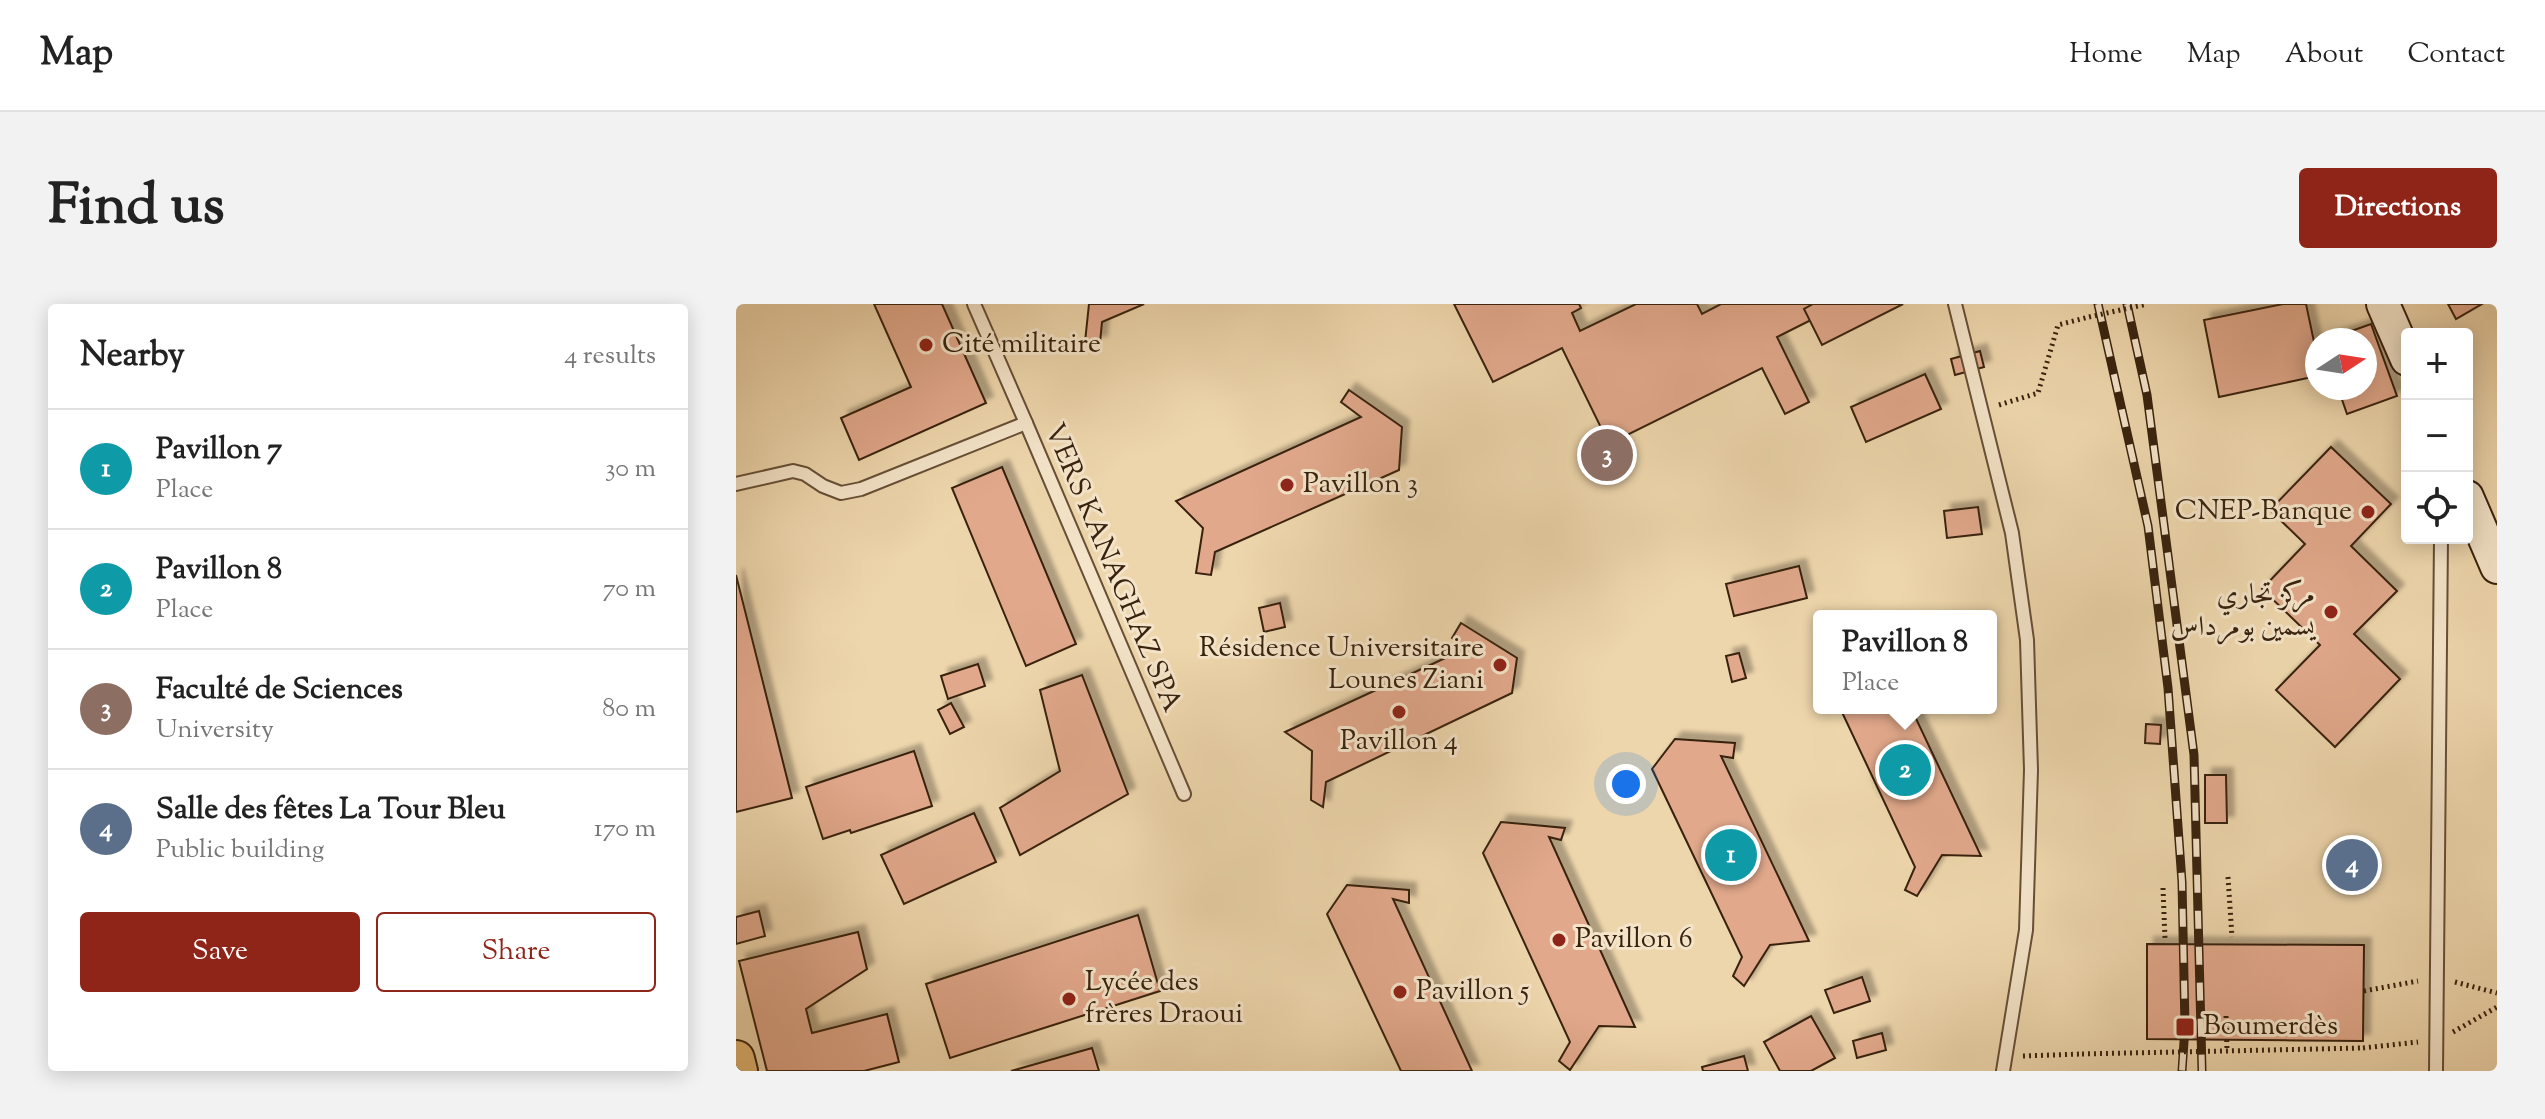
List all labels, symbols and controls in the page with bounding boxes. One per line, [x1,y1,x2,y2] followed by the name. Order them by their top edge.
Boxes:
[40,28,113,82] text: Map
[2069,35,2143,75] text: Home
[2187,35,2241,75] text: Map
[2285,35,2363,75] text: About
[2407,35,2505,75] text: Contact
[48,168,224,249] text: Find us
[2299,168,2497,248] button: Directions
[942,325,1101,365] place label: Cité militaire
[2305,328,2377,400] north arrow
[2401,328,2473,544] map controls
[2401,328,2473,400] button: +
[80,332,185,381] text: Nearby
[917,336,935,354] marker: Cité militaire
[564,338,656,375] text: 4 results
[2401,400,2473,472] button: −
[1033,417,1191,719] street label: VERS KANAGHAZ SPA
[1581,425,1633,485] pin: 3
[156,429,282,472] text: Pavillon 7
[102,451,110,488] text: 1
[605,451,656,488] text: 30 m
[1303,465,1418,505] place label: Pavillon 3
[156,472,213,509] text: Place
[2401,472,2473,544] button: locate
[1278,476,1296,494] marker: Pavillon 3
[2175,492,2352,532] place label: CNEP-Banque
[2359,503,2377,521] marker: CNEP-Banque
[156,549,282,592] text: Pavillon 8
[100,571,112,608] text: 2
[603,571,656,608] text: 70 m
[2171,576,2317,648] place label: مركز تجاري يسمين بومرداس
[156,592,213,629] text: Place
[2322,603,2340,621] marker: مركز تجاري يسمين بومرداس
[1813,610,1997,714] popup
[1842,622,1968,665] text: Pavillon 8
[1199,629,1484,701] place label: Résidence Universitaire Lounes Ziani
[1491,656,1509,674] marker: Résidence Universitaire Lounes Ziani
[1842,665,1899,702] text: Place
[156,669,403,712] text: Faculté de Sciences
[101,691,111,728] text: 3
[602,691,656,728] text: 80 m
[1390,703,1408,721] marker: Pavillon 4
[156,712,274,749] text: University
[1340,722,1458,762] place label: Pavillon 4
[1879,740,1931,800] pin: 2
[1606,764,1646,804] your location
[156,789,506,832] text: Salle des fêtes La Tour Bleu
[99,811,113,848] text: 4
[594,811,656,848] text: 170 m
[1705,825,1757,885] pin: 1
[156,832,324,869] text: Public building
[2326,835,2378,895] pin: 4
[80,912,360,992] button: Save
[376,912,656,992] button: Share
[1575,920,1693,960] place label: Pavillon 6
[1550,931,1568,949] marker: Pavillon 6
[1085,963,1243,1035] place label: Lycée des frères Draoui
[1416,972,1530,1012] place label: Pavillon 5
[1391,983,1409,1001] marker: Pavillon 5
[1060,990,1078,1008] marker: Lycée des frères Draoui
[2203,1007,2338,1047] place label: Boumerdès
[2174,1016,2196,1038] marker: Boumerdès

